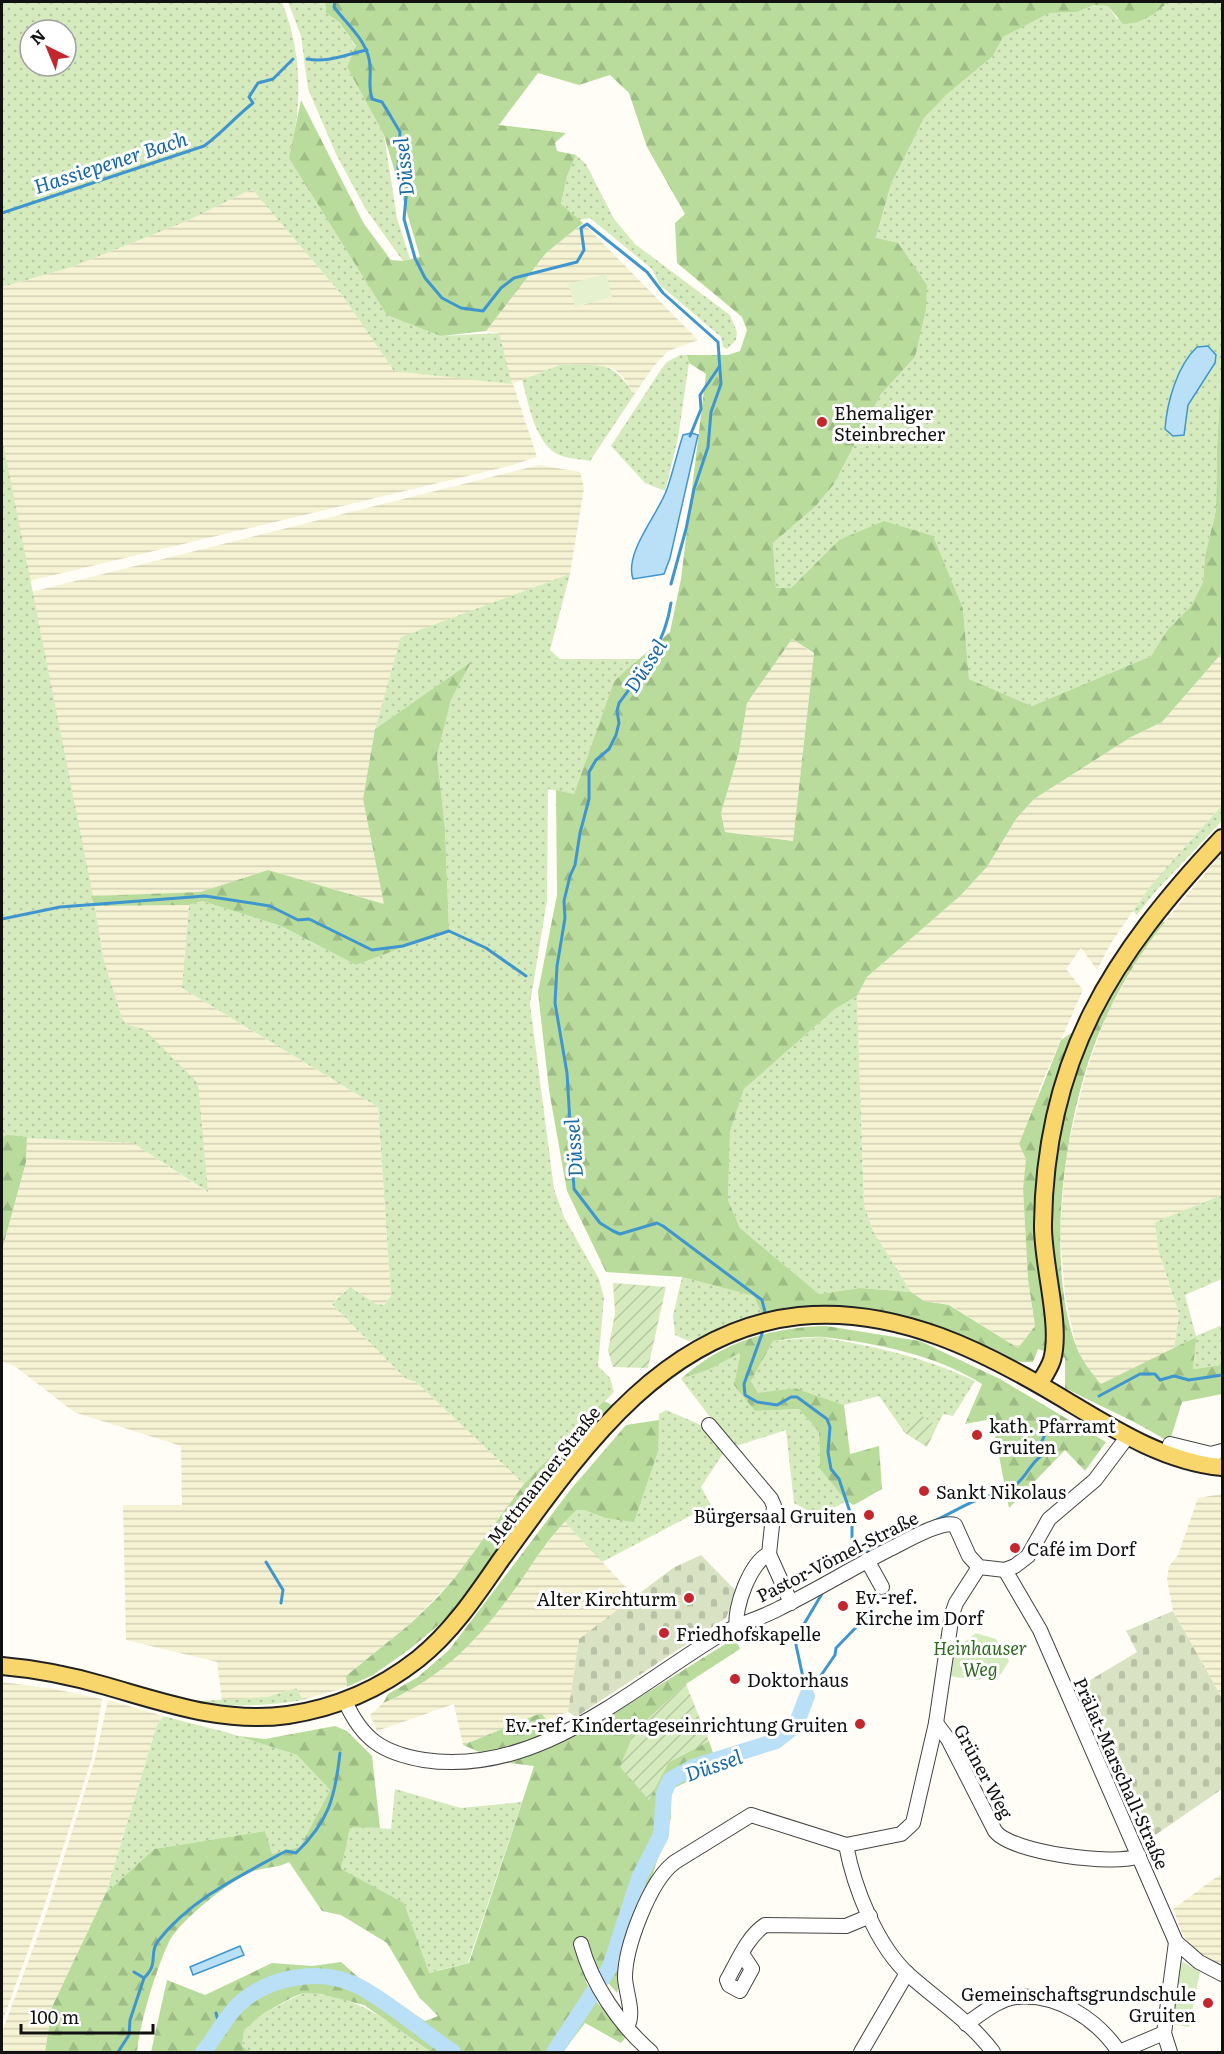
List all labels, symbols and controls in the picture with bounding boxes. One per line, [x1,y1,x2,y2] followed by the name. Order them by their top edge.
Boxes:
[18,18,78,78] north arrow
[24,23,50,50] text: N
[29,122,191,200] water label: Hassiepener Bach
[384,136,420,198] water label: Düssel
[834,399,946,447] place label: Ehemaliger Steinbrecher
[815,415,829,429] marker: Ehemaliger Steinbrecher
[615,632,673,698] water label: Düssel
[555,1117,589,1178] water label: Düssel
[480,1400,606,1550] street label: Mettmanner Straße
[989,1412,1117,1460] place label: kath. Pfarramt Gruiten
[970,1428,984,1442] marker: kath. Pfarramt Gruiten
[936,1478,1066,1505] place label: Sankt Nikolaus
[917,1484,931,1498] marker: Sankt Nikolaus
[693,1502,857,1529] place label: Bürgersaal Gruiten
[752,1504,922,1608] street label: Pastor-Vömel-Straße
[862,1508,876,1522] marker: Bürgersaal Gruiten
[1027,1535,1138,1562] place label: Café im Dorf
[1008,1541,1022,1555] marker: Café im Dorf
[855,1583,985,1631] place label: Ev.-ref. Kirche im Dorf
[537,1585,677,1612] place label: Alter Kirchturm
[682,1591,696,1605] marker: Alter Kirchturm
[836,1599,850,1613] marker: Ev.-ref. Kirche im Dorf
[676,1620,821,1647] place label: Friedhofskapelle
[657,1626,671,1640] marker: Friedhofskapelle
[933,1634,1027,1682] park label: Heinhauser Weg
[747,1666,848,1693] place label: Doktorhaus
[728,1672,742,1686] marker: Doktorhaus
[1067,1673,1177,1873] street label: Prälat-Marschall-Straße
[505,1711,848,1738] place label: Ev.-ref. Kindertageseinrichtung Gruiten
[853,1717,867,1731] marker: Ev.-ref. Kindertageseinrichtung Gruiten
[948,1719,1021,1824] street label: Grüner Weg
[680,1740,746,1788] water label: Düssel
[961,1980,1196,2028] place label: Gemeinschaftsgrundschule Gruiten
[1201,1996,1215,2010] marker: Gemeinschaftsgrundschule Gruiten
[21,1997,153,2035] scale bar
[30,2003,79,2030] text: 100 m

